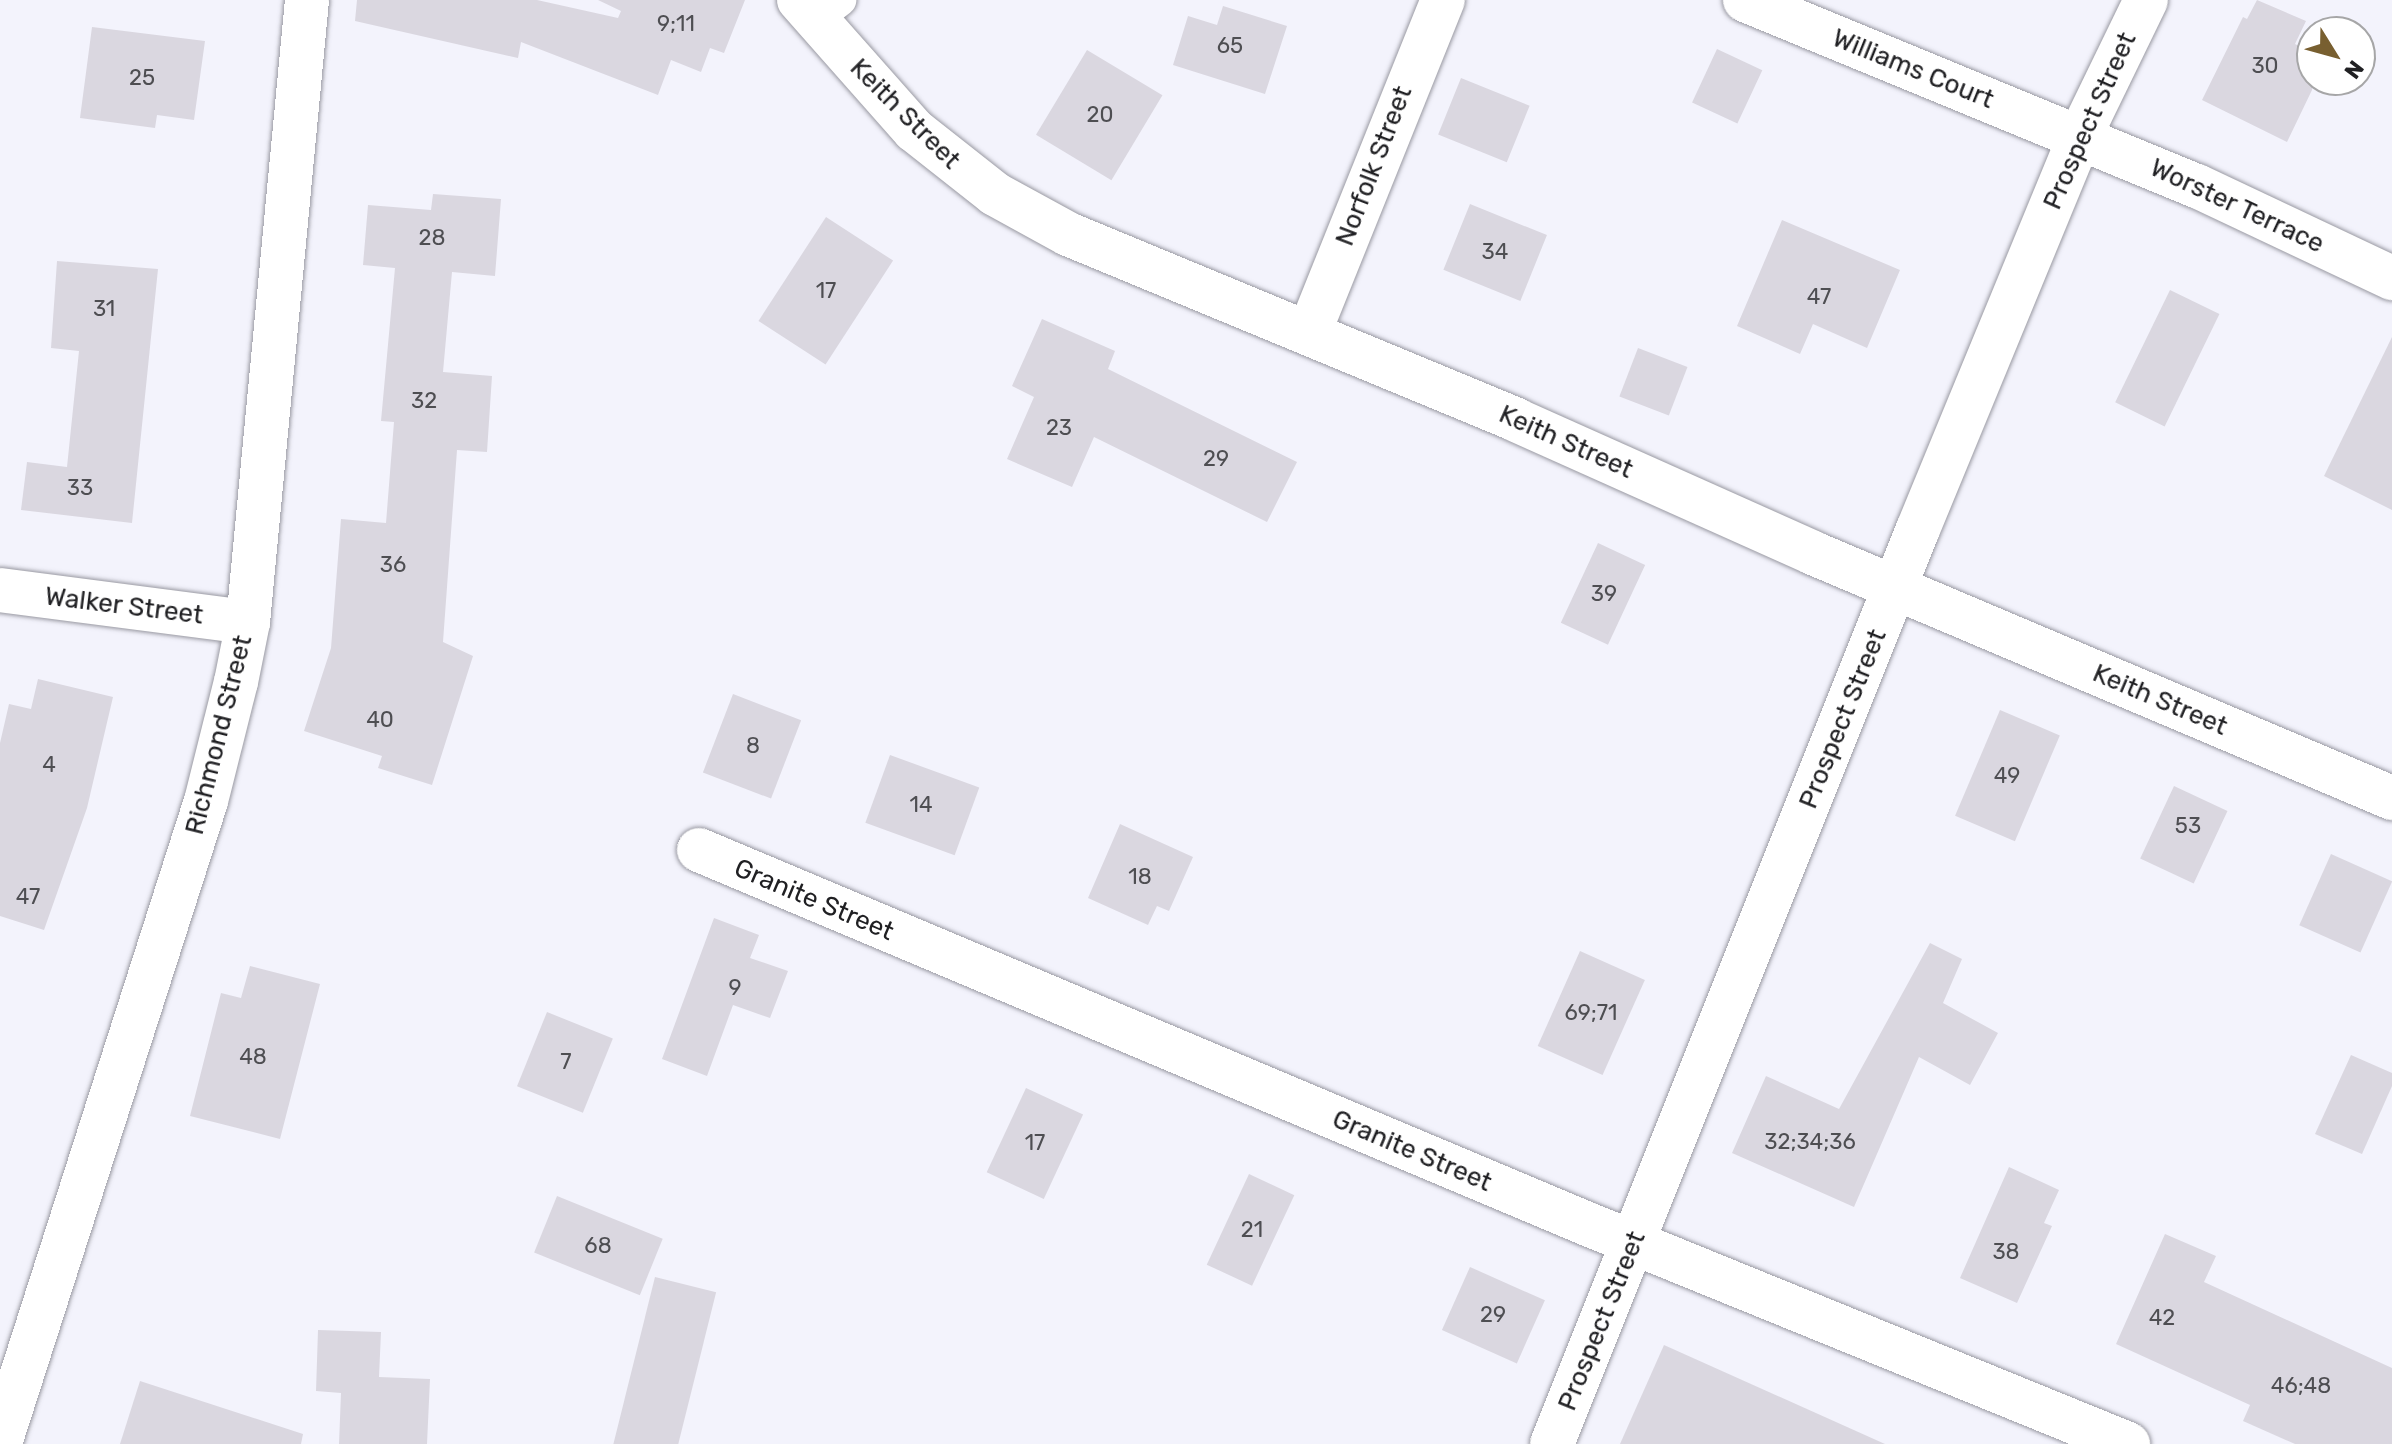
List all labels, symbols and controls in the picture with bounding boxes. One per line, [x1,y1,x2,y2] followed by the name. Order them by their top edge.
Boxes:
[657,11,695,37] house number: 9;11
[2296,16,2376,96] north arrow
[1828,22,1998,116] street label: Williams Court
[2037,28,2143,214] street label: Prospect Street
[1217,33,1243,59] house number: 65
[843,52,967,176] street label: Keith Street
[2251,53,2279,79] house number: 30
[2338,55,2370,84] text: N
[129,65,155,91] house number: 25
[1329,82,1419,250] street label: Norfolk Street
[1087,102,1113,128] house number: 20
[2145,152,2329,260] street label: Worster Terrace
[419,225,445,251] house number: 28
[1482,239,1508,265] house number: 34
[816,278,836,304] house number: 17
[1807,284,1831,310] house number: 47
[93,296,115,322] house number: 31
[411,388,437,414] house number: 32
[1494,399,1638,485] street label: Keith Street
[1046,415,1072,441] house number: 23
[1203,446,1229,472] house number: 29
[67,475,93,501] house number: 33
[380,552,406,578] house number: 36
[43,581,205,631] street label: Walker Street
[1591,581,1617,607] house number: 39
[1793,625,1893,813] street label: Prospect Street
[179,632,259,838] street label: Richmond Street
[2088,658,2232,742] street label: Keith Street
[366,707,394,733] house number: 40
[746,733,760,759] house number: 8
[42,752,56,778] house number: 4
[1994,763,2020,789] house number: 49
[909,792,933,818] house number: 14
[2175,813,2201,839] house number: 53
[730,852,898,948] street label: Granite Street
[1128,864,1152,890] house number: 18
[16,884,40,910] house number: 47
[728,975,742,1001] house number: 9
[1565,1000,1617,1026] house number: 69;71
[239,1044,267,1070] house number: 48
[560,1049,572,1075] house number: 7
[1328,1103,1496,1199] street label: Granite Street
[1764,1129,1856,1155] house number: 32;34;36
[1025,1130,1045,1156] house number: 17
[1241,1217,1263,1243] house number: 21
[1552,1227,1652,1415] street label: Prospect Street
[584,1233,612,1259] house number: 68
[1992,1239,2020,1265] house number: 38
[1480,1302,1506,1328] house number: 29
[2149,1305,2175,1331] house number: 42
[2271,1373,2331,1399] house number: 46;48

